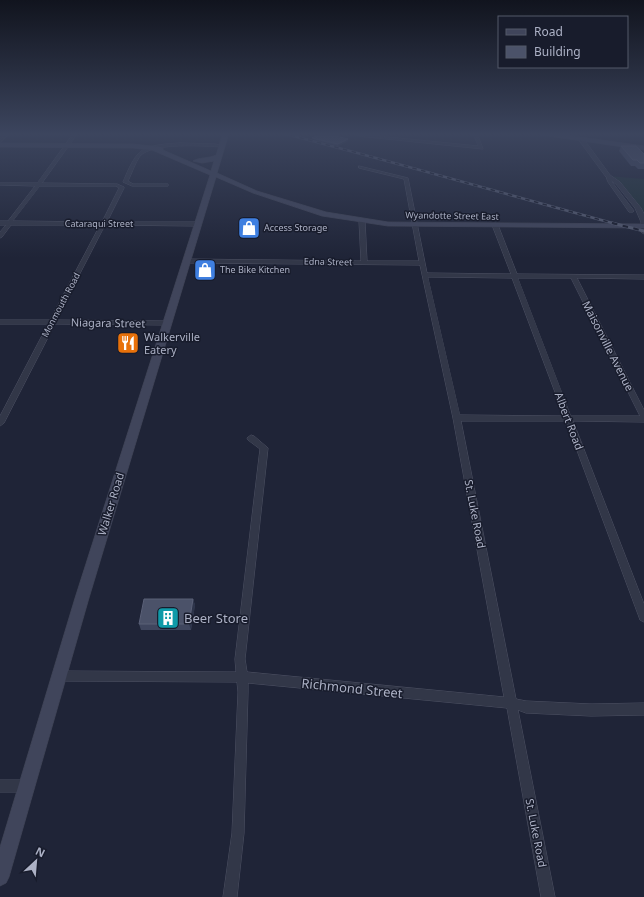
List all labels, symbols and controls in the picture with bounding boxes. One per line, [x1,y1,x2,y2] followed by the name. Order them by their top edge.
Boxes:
[498,16,628,68] legend
[534,23,563,40] text: Road
[534,43,581,60] text: Building
[405,208,500,223] street label: Wyandotte Street East
[236,215,262,241] shop icon: Access Storage
[65,217,134,230] street label: Cataraqui Street
[264,221,327,234] place label: Access Storage
[304,255,353,268] street label: Edna Street
[192,257,218,283] shop icon: The Bike Kitchen
[220,263,290,276] place label: The Bike Kitchen
[38,270,83,339] street label: Monmouth Road
[579,298,638,394] street label: Maisonville Avenue
[71,314,145,331] street label: Niagara Street
[144,329,200,357] place label: Walkerville Eatery
[115,330,141,356] restaurant icon: Walkerville Eatery
[552,390,587,452] street label: Albert Road
[94,471,127,537] street label: Walker Road
[461,478,490,550] street label: St. Luke Road
[155,605,181,631] building icon: Beer Store
[184,609,248,627] place label: Beer Store
[301,674,404,702] street label: Richmond Street
[522,797,551,869] street label: St. Luke Road
[16,841,56,881] north arrow
[33,843,48,860] text: N

